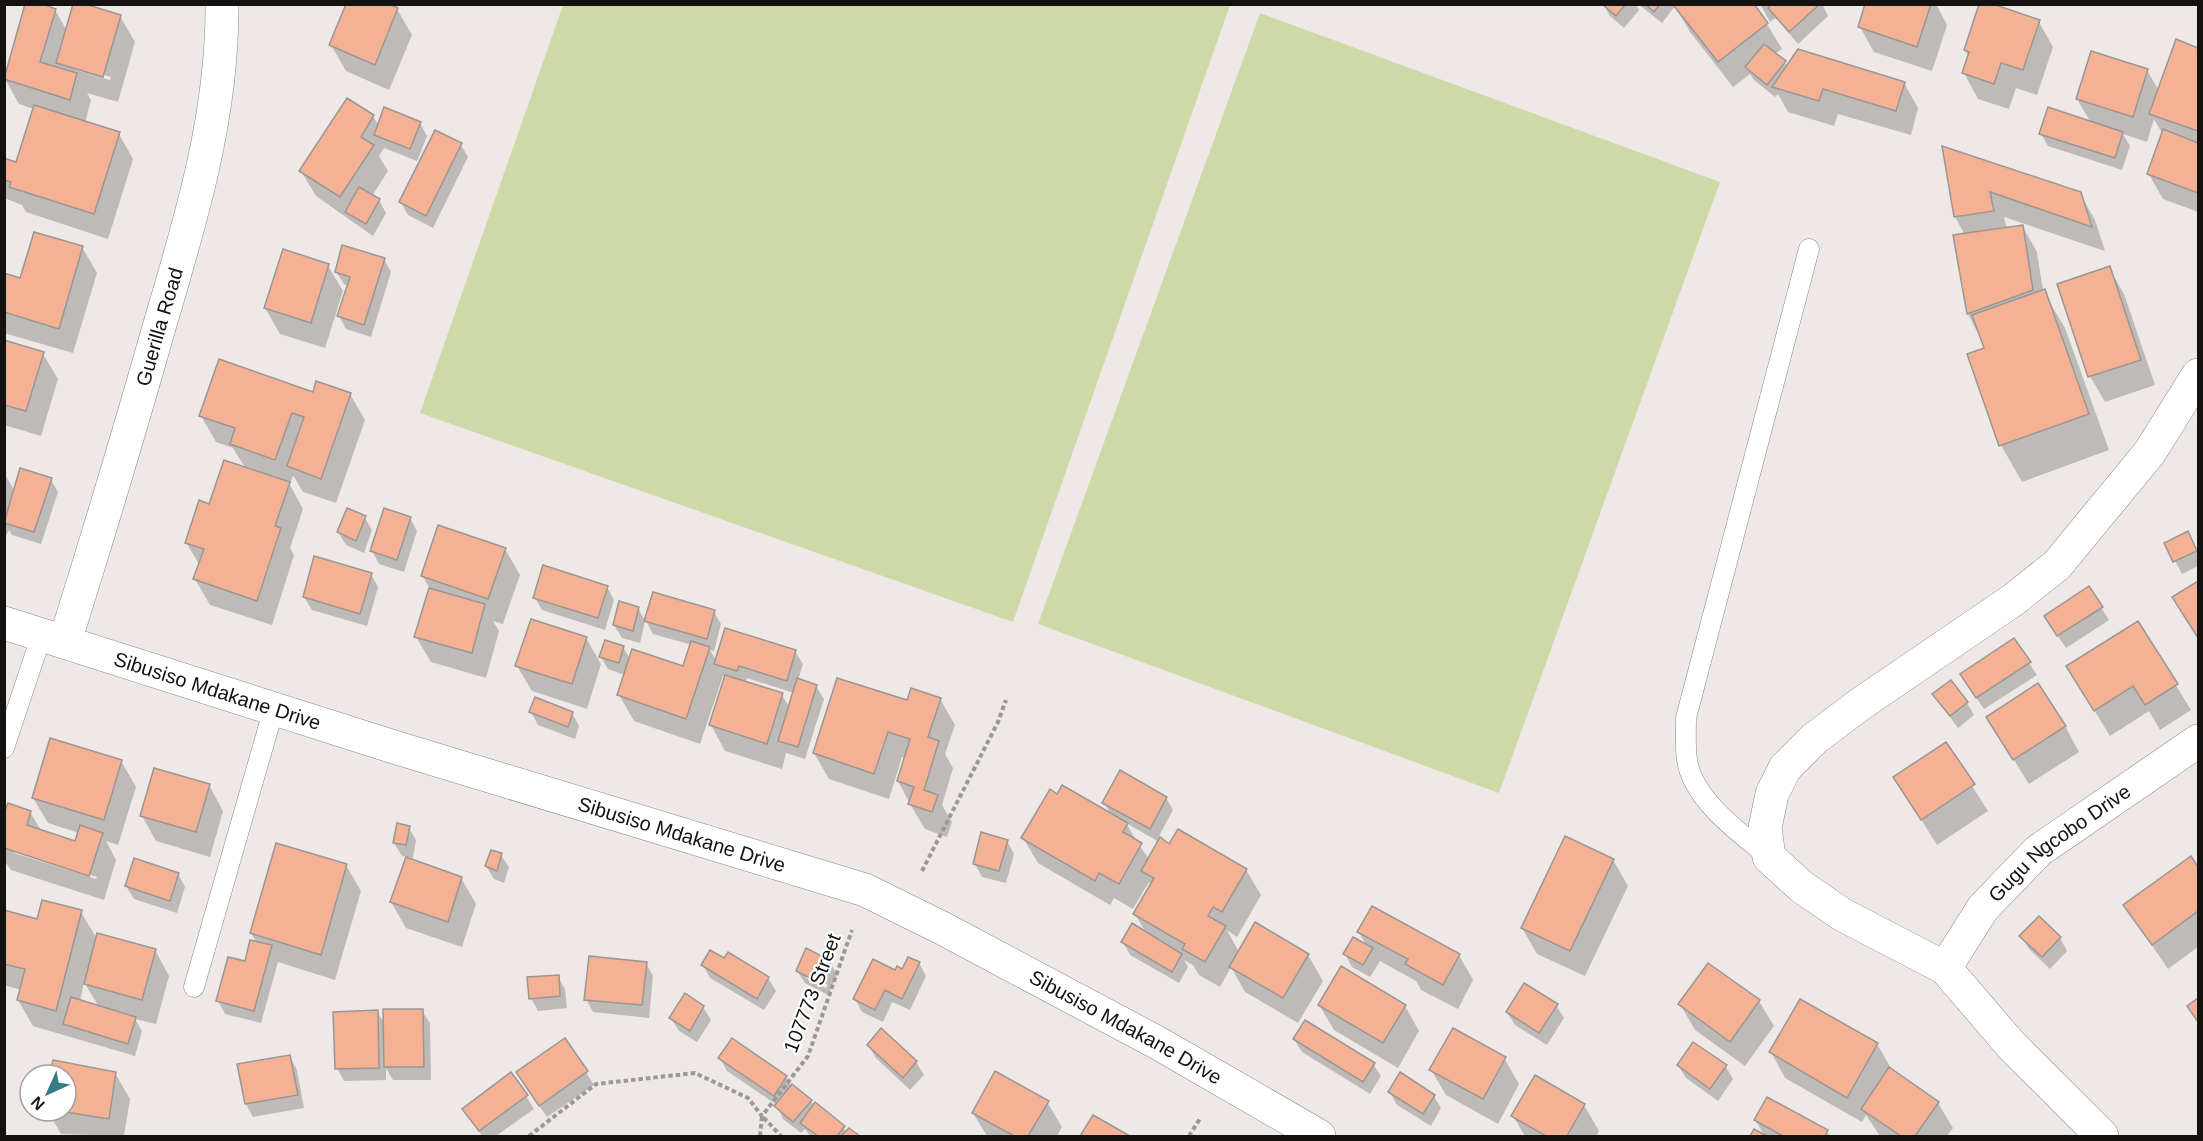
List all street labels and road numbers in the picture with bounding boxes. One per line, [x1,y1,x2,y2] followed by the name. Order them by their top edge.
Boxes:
[132,265,187,389] street label: Guerilla Road
[111,648,324,734] street label: Sibusiso Mdakane Drive
[1984,780,2134,906] street label: Gugu Ngcobo Drive
[575,793,788,876] street label: Sibusiso Mdakane Drive
[779,930,845,1056] street label: 107773 Street
[1026,966,1226,1088] street label: Sibusiso Mdakane Drive

